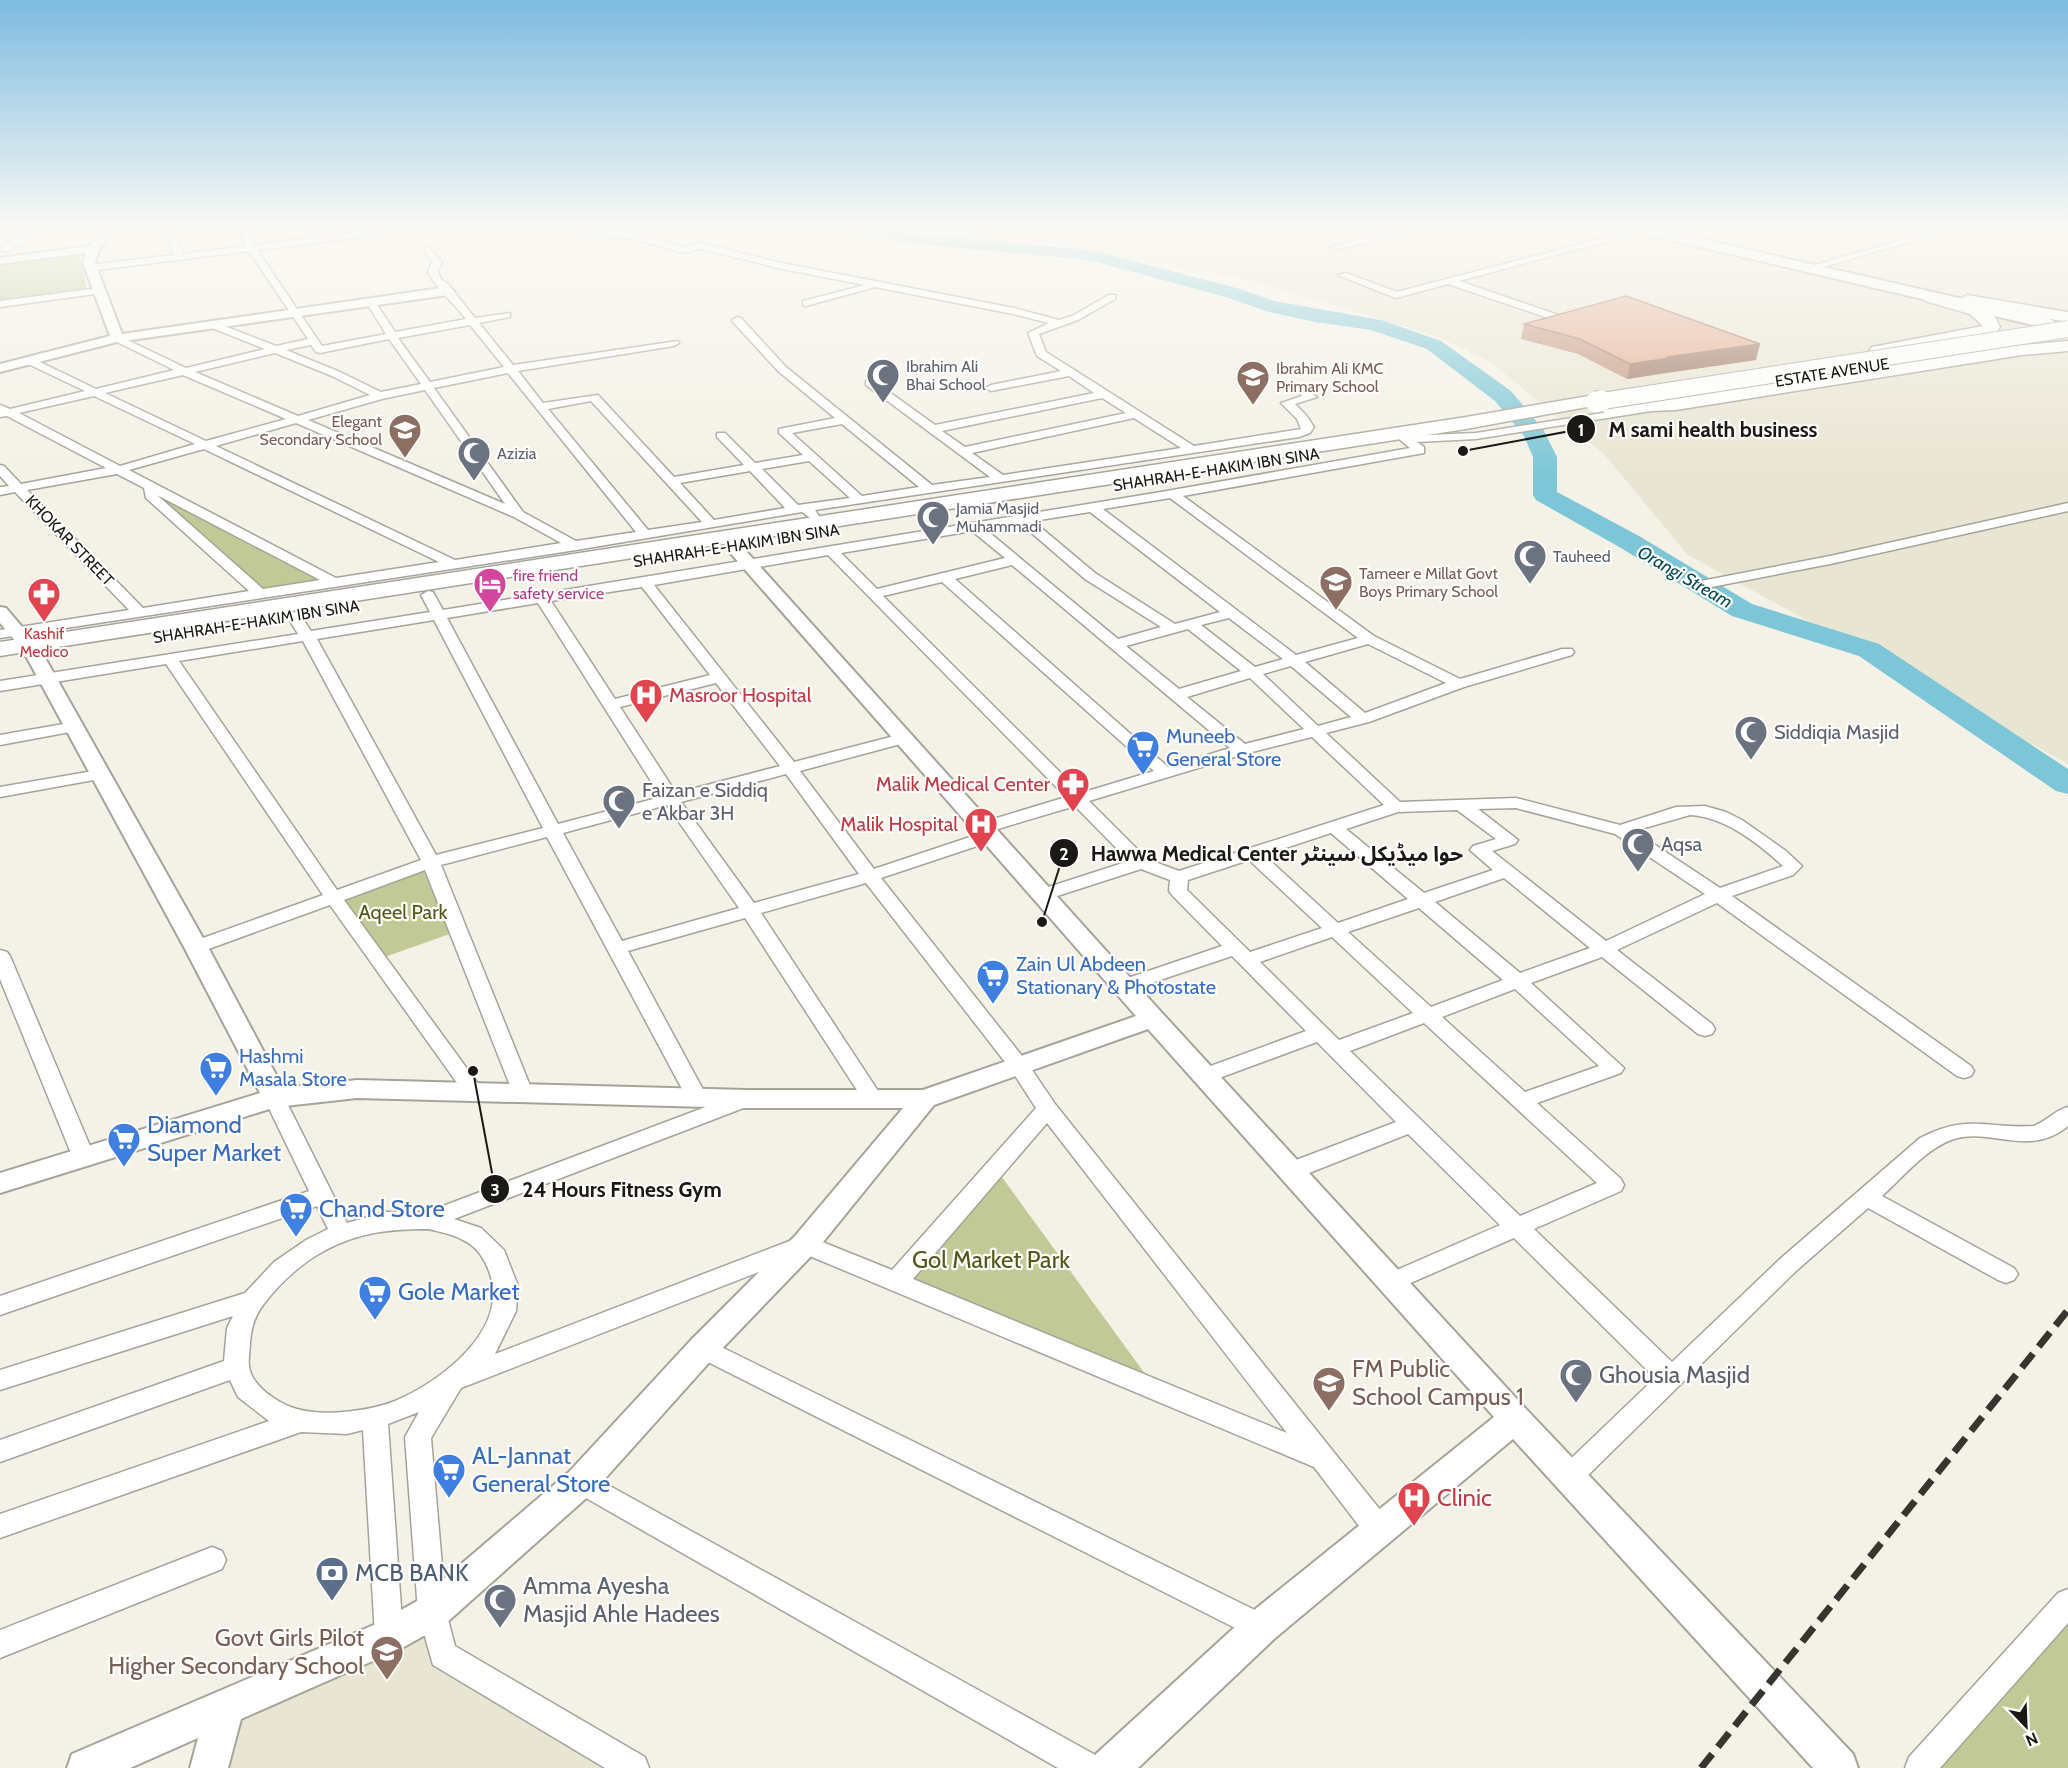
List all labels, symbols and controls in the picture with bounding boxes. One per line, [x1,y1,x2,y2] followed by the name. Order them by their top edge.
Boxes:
[1774,354,1891,391] street label: ESTATE AVENUE
[865,357,901,404] mosque icon: Ibrahim Ali Bhai School
[906,357,986,394] place label: Ibrahim Ali Bhai School
[1235,359,1271,406] school or university icon: Ibrahim Ali KMC Primary School
[1276,359,1384,396] place label: Ibrahim Ali KMC Primary School
[1566,410,1829,449] callout: M sami health business
[260,412,383,449] place label: Elegant Secondary School
[387,412,423,459] school or university icon: Elegant Secondary School
[1608,417,1818,442] text: M sami health business
[1578,419,1584,441] text: 1
[456,435,492,482] mosque icon: Azizia
[497,444,537,463] place label: Azizia
[1112,444,1321,495] street label: SHAHRAH-E-HAKIM IBN SINA
[22,491,118,590] street label: KHOKAR STREET
[915,499,951,546] mosque icon: Jamia Masjid Muhammadi
[955,499,1042,536] place label: Jamia Masjid Muhammadi
[632,520,841,571] street label: SHAHRAH-E-HAKIM IBN SINA
[1512,538,1548,585] mosque icon: Tauheed
[1634,541,1736,613] water label: Orangi Stream
[1553,547,1611,566] place label: Tauheed
[1318,564,1354,611] school or university icon: Tameer e Millat Govt Boys Primary School
[1359,564,1499,601] place label: Tameer e Millat Govt Boys Primary School
[472,566,508,613] hotel icon: fire friend safety service
[513,566,604,603] place label: fire friend safety service
[26,576,62,623] pharmacy icon: Kashif Medico
[152,596,361,647] street label: SHAHRAH-E-HAKIM IBN SINA
[19,624,69,661] place label: Kashif Medico
[628,677,664,724] hospital icon: Masroor Hospital
[669,683,812,707] place label: Masroor Hospital
[1733,714,1769,761] mosque icon: Siddiqia Masjid
[1774,720,1899,744] place label: Siddiqia Masjid
[1166,724,1281,771] place label: Muneeb General Store
[1125,729,1161,776] supermarket icon: Muneeb General Store
[1055,766,1091,813] pharmacy icon: Malik Medical Center
[876,772,1051,796] place label: Malik Medical Center
[642,778,768,825] place label: Faizan e Siddiq e Akbar 3H
[601,783,637,830] mosque icon: Faizan e Siddiq e Akbar 3H
[963,806,999,853] hospital icon: Malik Hospital
[840,812,958,836] place label: Malik Hospital
[1620,826,1656,873] mosque icon: Aqsa
[1661,832,1703,856] place label: Aqsa
[1049,834,1476,873] callout: Hawwa Medical Center حوا میڈیکل سینٹر
[1091,841,1463,866] text: Hawwa Medical Center حوا میڈیکل سینٹر
[1059,843,1069,865] text: 2
[359,900,448,924] park label: Aqeel Park
[1016,952,1216,999] place label: Zain Ul Abdeen Stationary & Photostate
[975,958,1011,1005] supermarket icon: Zain Ul Abdeen Stationary & Photostate
[239,1044,347,1091] place label: Hashmi Masala Store
[198,1050,234,1097] supermarket icon: Hashmi Masala Store
[147,1110,281,1167] place label: Diamond Super Market
[106,1121,142,1168] supermarket icon: Diamond Super Market
[480,1170,733,1209] callout: 24 Hours Fitness Gym
[522,1177,722,1202] text: 24 Hours Fitness Gym
[490,1179,500,1201] text: 3
[278,1191,314,1238] supermarket icon: Chand Store
[319,1194,445,1223] place label: Chand Store
[912,1245,1070,1274] park label: Gol Market Park
[357,1274,393,1321] supermarket icon: Gole Market
[398,1277,520,1306] place label: Gole Market
[1352,1354,1524,1411] place label: FM Public School Campus 1
[1558,1357,1594,1404] mosque icon: Ghousia Masjid
[1599,1360,1750,1389] place label: Ghousia Masjid
[1311,1365,1347,1412] school or university icon: FM Public School Campus 1
[472,1441,610,1498] place label: AL-Jannat General Store
[431,1452,467,1499] supermarket icon: AL-Jannat General Store
[1396,1480,1432,1527] hospital icon: Clinic
[1437,1483,1492,1512] place label: Clinic
[314,1555,350,1602] bank icon: MCB BANK
[355,1558,469,1587] place label: MCB BANK
[523,1571,720,1628] place label: Amma Ayesha Masjid Ahle Hadees
[482,1582,518,1629] mosque icon: Amma Ayesha Masjid Ahle Hadees
[108,1623,364,1680] place label: Govt Girls Pilot Higher Secondary School
[369,1634,405,1681] school or university icon: Govt Girls Pilot Higher Secondary School
[1996,1696,2056,1756] north arrow
[2023,1728,2041,1750] text: N

